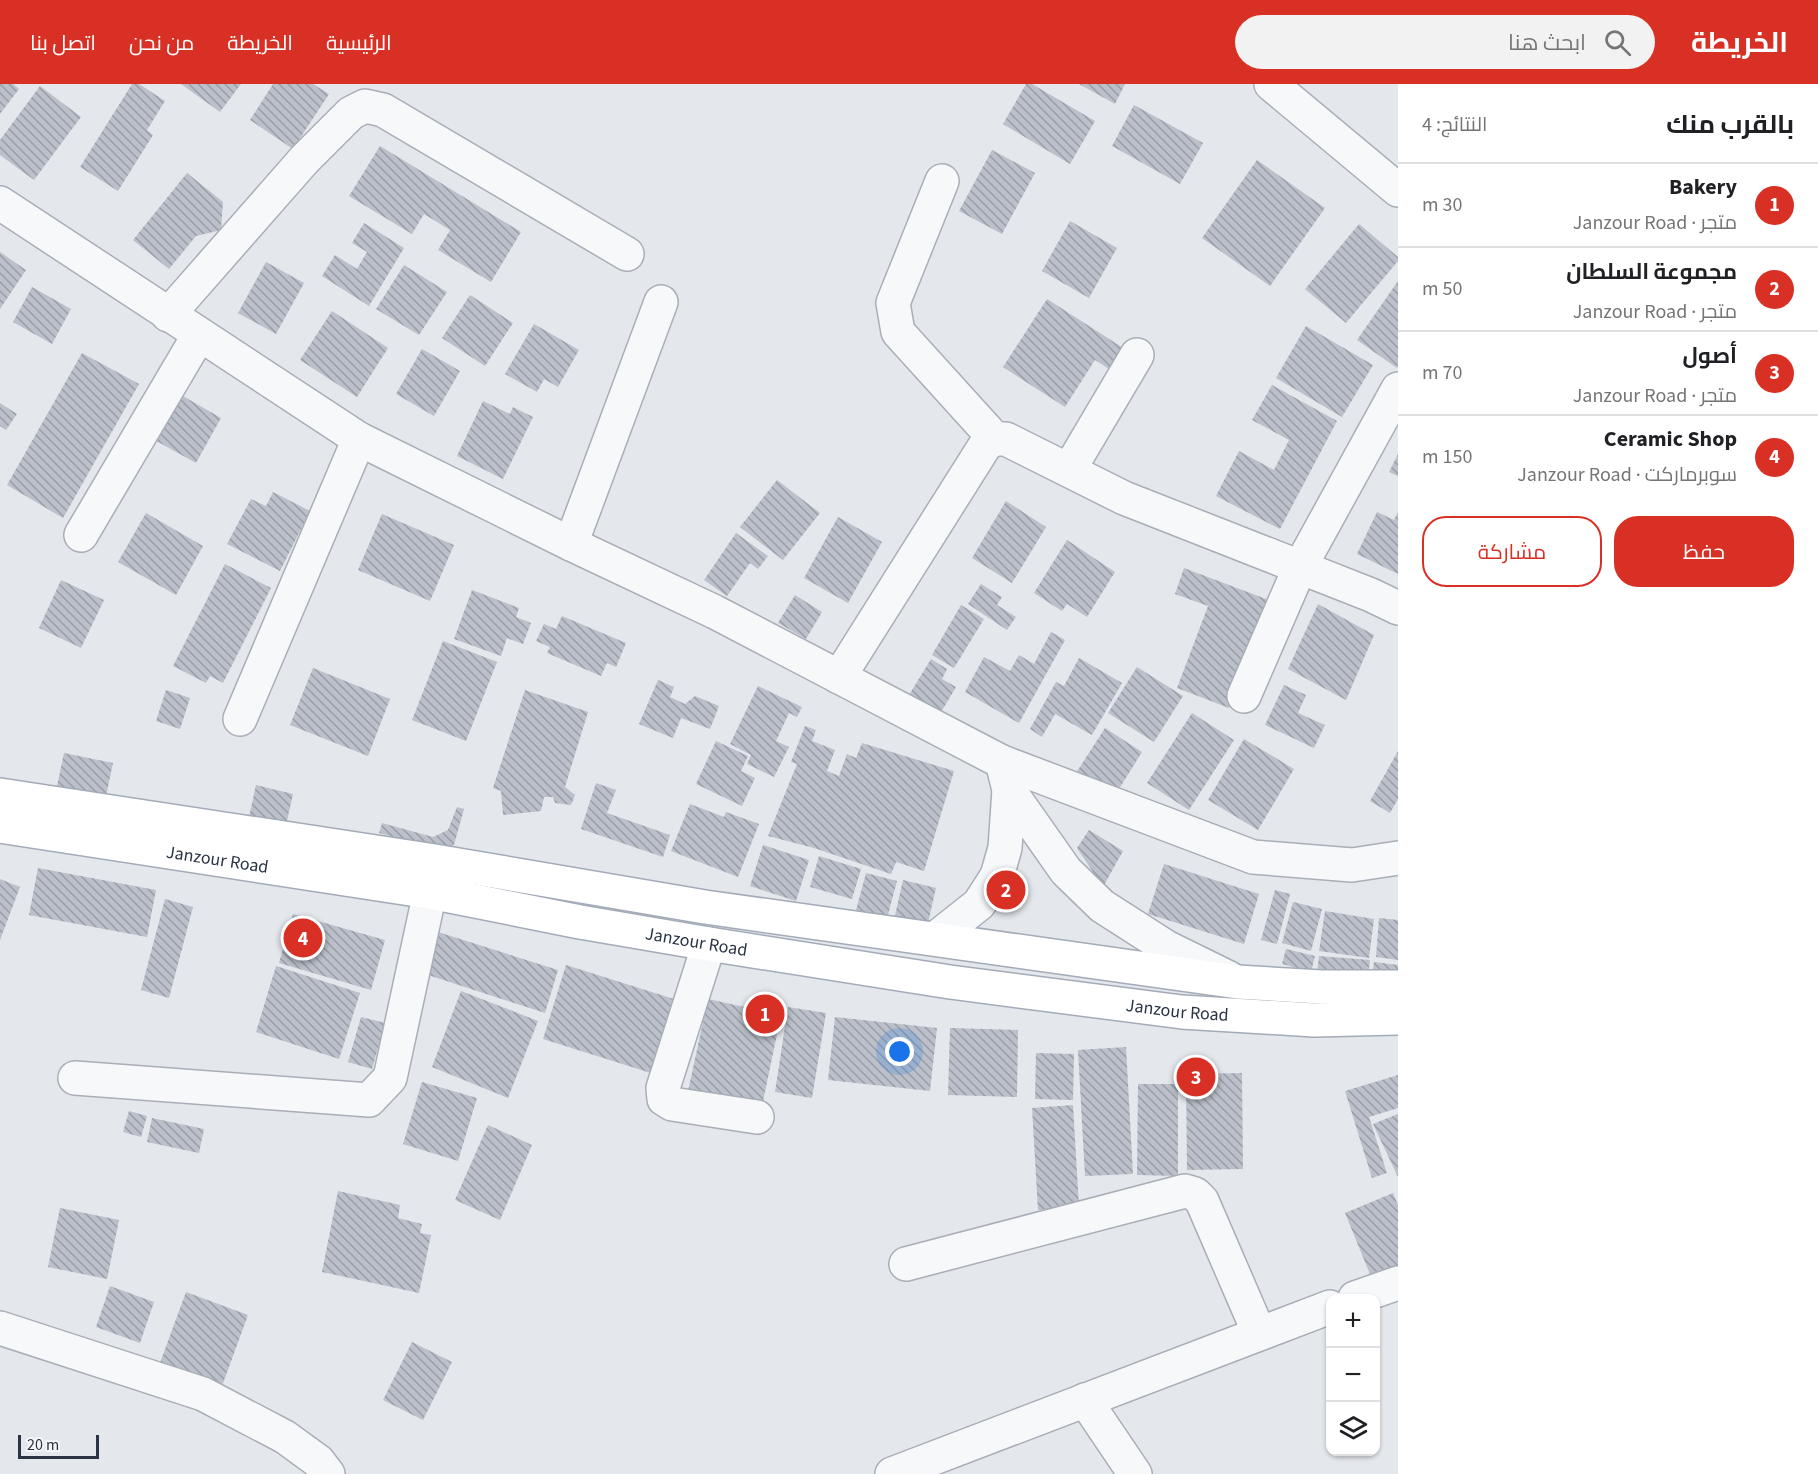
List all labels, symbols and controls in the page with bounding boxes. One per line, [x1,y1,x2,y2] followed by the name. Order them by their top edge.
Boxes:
[1235,15,1655,69] search box
[1691,23,1788,63] text: الخريطة
[1601,26,1634,59] icon: search
[1508,27,1586,59] text: ابحث هنا
[30,28,96,58] text: اتصل بنا
[129,28,194,58] text: من نحن
[227,28,293,58] text: الخريطة
[326,28,392,58] text: الرئيسية
[1666,106,1794,143] text: بالقرب منك
[1422,111,1487,139] text: النتائج: 4
[1669,171,1737,203] text: Bakery
[1422,191,1462,219] text: 30 m
[1769,191,1780,219] text: 1
[1573,209,1737,237] text: متجر · Janzour Road
[1566,256,1737,288] text: مجموعة السلطان
[1422,275,1462,303] text: 50 m
[1769,275,1780,303] text: 2
[1573,298,1737,326] text: متجر · Janzour Road
[1683,340,1737,372] text: أصول
[1422,359,1462,387] text: 70 m
[1769,359,1780,387] text: 3
[1573,382,1737,410] text: متجر · Janzour Road
[1604,423,1737,455] text: Ceramic Shop
[1422,443,1472,471] text: 150 m
[1769,443,1780,471] text: 4
[1517,461,1737,489] text: سوبرماركت · Janzour Road
[1422,516,1602,587] button: مشاركة
[1614,516,1794,587] button: حفظ
[165,839,270,880] street label: Janzour Road
[986,868,1026,912] pin: 2
[284,916,322,960] pin: 4
[643,921,749,962] street label: Janzour Road
[746,992,784,1036] pin: 1
[1125,992,1229,1027] street label: Janzour Road
[885,1037,914,1066] your location
[1176,1054,1216,1100] pin: 3
[1326,1294,1380,1456] map controls
[1326,1294,1380,1348] button: +
[1326,1348,1380,1402] button: −
[1326,1402,1380,1456] button: layers
[18,1432,99,1460] scale bar
[27,1434,59,1456] text: 20 m

